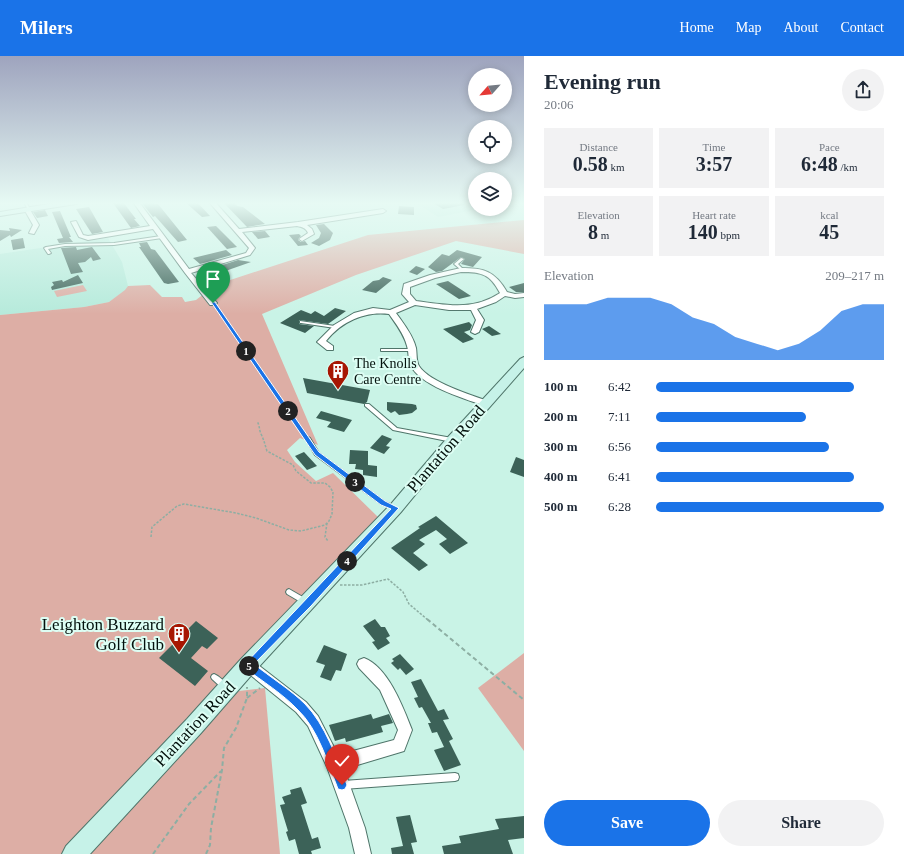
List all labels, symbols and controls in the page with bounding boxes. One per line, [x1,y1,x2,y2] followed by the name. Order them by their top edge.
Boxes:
[20,17,73,38] text: Milers
[680,20,714,35] text: Home
[736,20,761,35] text: Map
[783,20,818,35] text: About
[840,20,884,35] text: Contact
[468,68,512,112] north arrow
[468,68,512,216] map controls
[544,69,661,94] text: Evening run
[842,69,884,111] button: share
[544,97,574,112] text: 20:06
[468,120,512,164] button: locate
[579,141,618,153] text: Distance
[703,141,725,153] text: Time
[819,141,840,153] text: Pace
[573,153,608,175] text: 0.58
[696,153,732,175] text: 3:57
[801,153,838,175] text: 6:48
[608,161,625,173] text: km
[838,161,858,173] text: /km
[468,172,512,216] button: layers
[578,209,620,221] text: Elevation
[692,209,736,221] text: Heart rate
[820,209,838,221] text: kcal
[588,221,598,243] text: 8
[688,221,718,243] text: 140
[819,221,839,243] text: 45
[598,229,609,241] text: m
[718,229,740,241] text: bpm
[196,262,230,303] pin
[202,268,224,290] icon: arrive
[544,268,594,283] text: Elevation
[825,268,884,283] text: 209–217 m
[236,341,256,361] pin: 1
[243,345,249,357] text: 1
[354,356,421,387] place label: The Knolls Care Centre
[325,358,351,391] building icon: The Knolls Care Centre
[544,379,578,394] text: 100 m
[608,379,631,394] text: 6:42
[278,401,298,421] pin: 2
[403,401,489,496] street label: Plantation Road
[285,405,291,417] text: 2
[544,409,578,424] text: 200 m
[608,409,631,424] text: 7:11
[544,439,578,454] text: 300 m
[608,439,631,454] text: 6:56
[544,469,578,484] text: 400 m
[608,469,631,484] text: 6:41
[345,472,365,492] pin: 3
[352,476,358,488] text: 3
[544,499,578,514] text: 500 m
[608,499,631,514] text: 6:28
[337,551,357,571] pin: 4
[344,555,350,567] text: 4
[42,615,164,654] place label: Leighton Buzzard Golf Club
[166,621,192,654] building icon: Leighton Buzzard Golf Club
[239,656,259,676] pin: 5
[246,660,252,672] text: 5
[151,677,239,770] street label: Plantation Road
[325,744,359,785] pin
[331,750,353,772] icon: check
[544,800,710,846] button: Save
[718,800,884,846] button: Share

